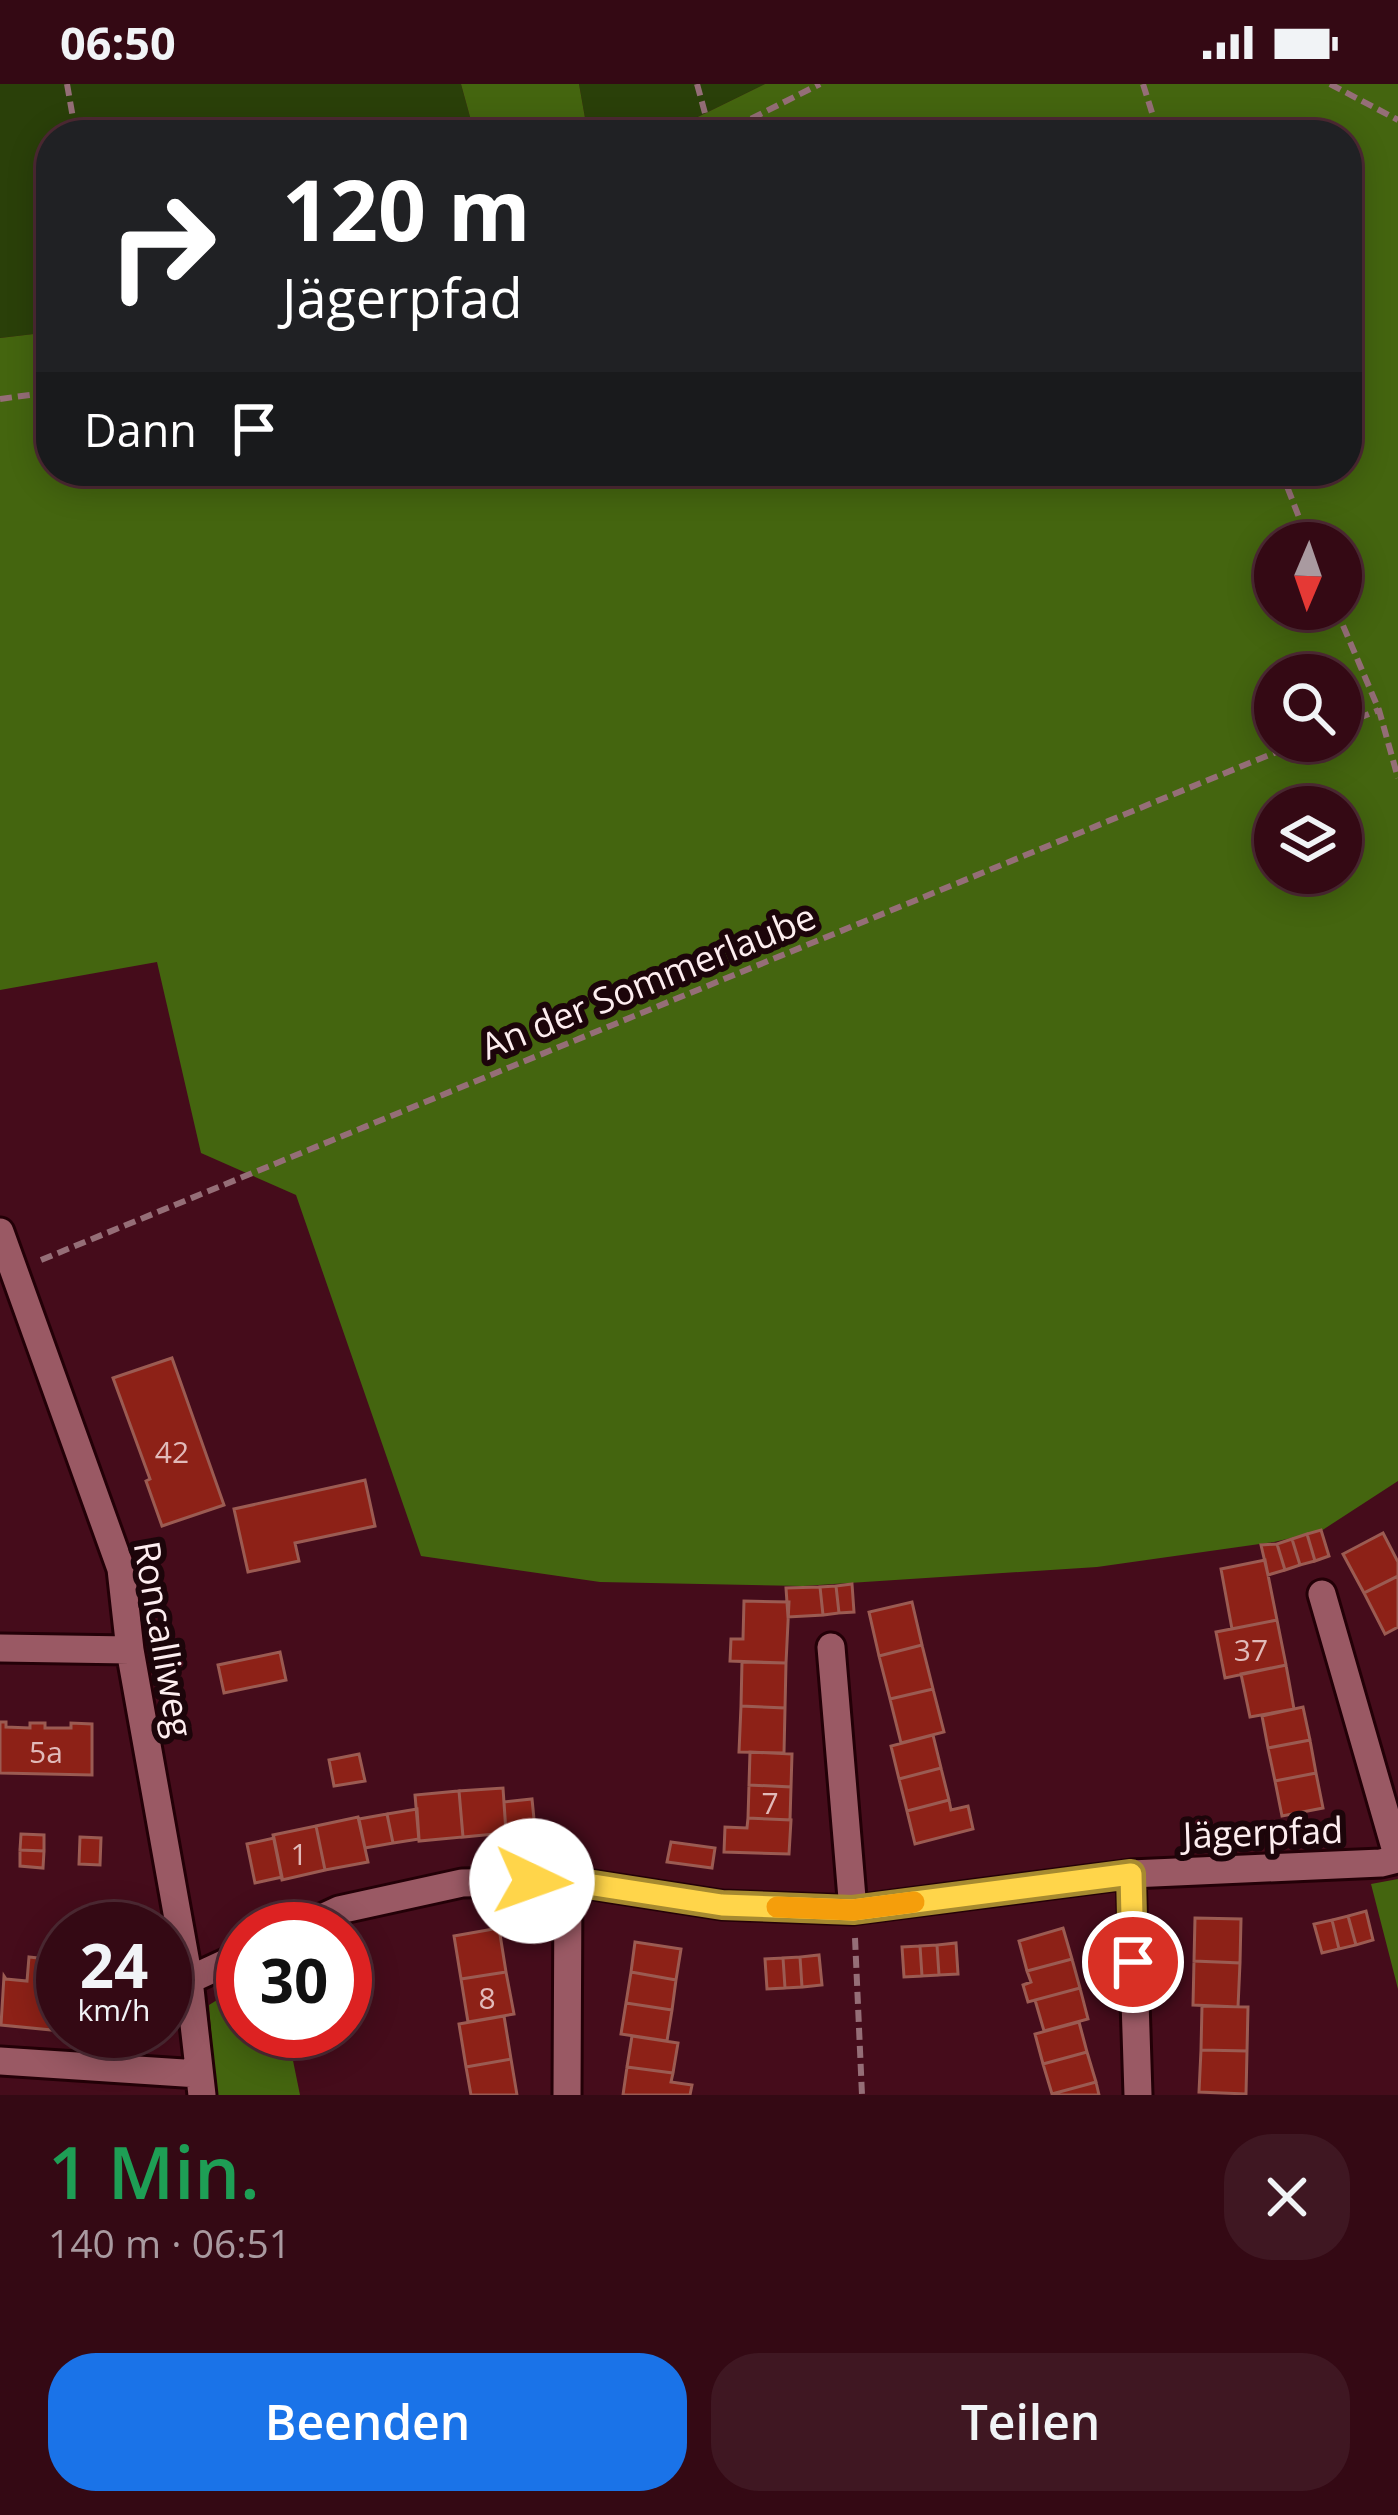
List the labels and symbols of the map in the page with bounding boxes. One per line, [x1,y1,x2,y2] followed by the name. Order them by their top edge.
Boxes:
[1254,522,1362,630] north arrow
[473,891,823,1071] street label: An der Sommerlaube
[155,1431,189,1472] house number: 42
[123,1537,205,1741] street label: Roncalliweg
[1234,1629,1268,1670] house number: 37
[29,1731,63,1772] house number: 5a
[761,1782,779,1823] house number: 7
[1179,1805,1344,1859] street label: Jägerpfad
[469,1818,595,1944] position arrow
[290,1833,308,1874] house number: 1
[216,1902,372,2058] speed limit sign: 30
[1082,1911,1184,2013] pin
[478,1977,496,2018] house number: 8

